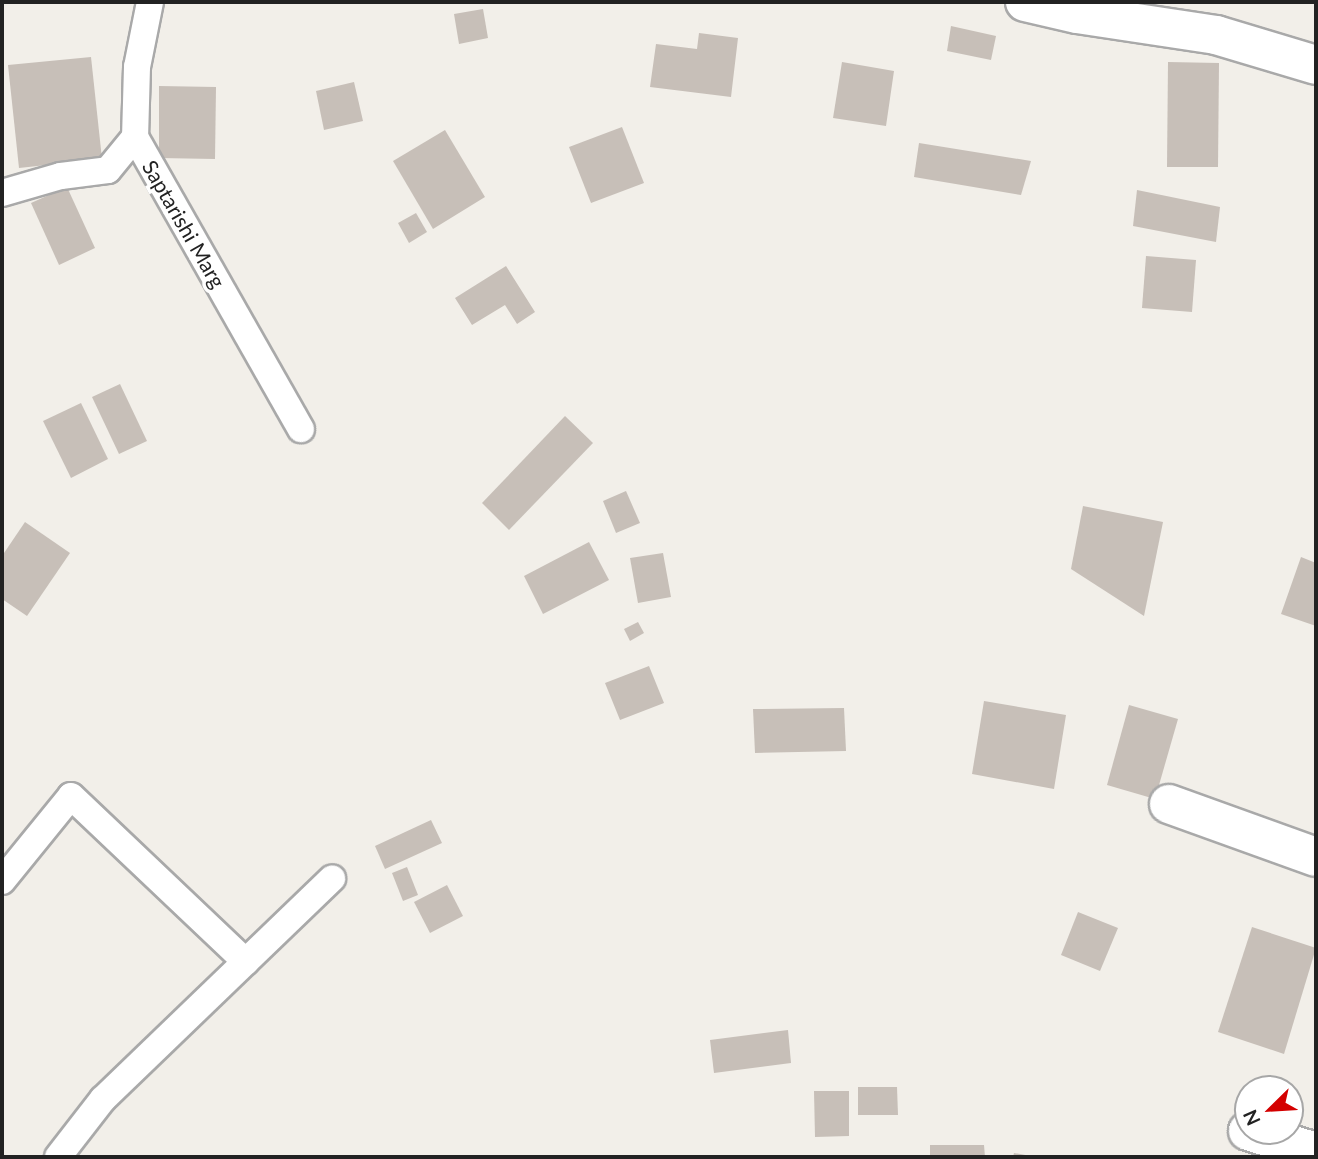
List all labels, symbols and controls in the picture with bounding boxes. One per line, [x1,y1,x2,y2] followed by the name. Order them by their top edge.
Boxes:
[137,156,231,292] street label: Saptarishi Marg
[1234,1075,1304,1145] north arrow
[1238,1107,1265,1129] text: N

